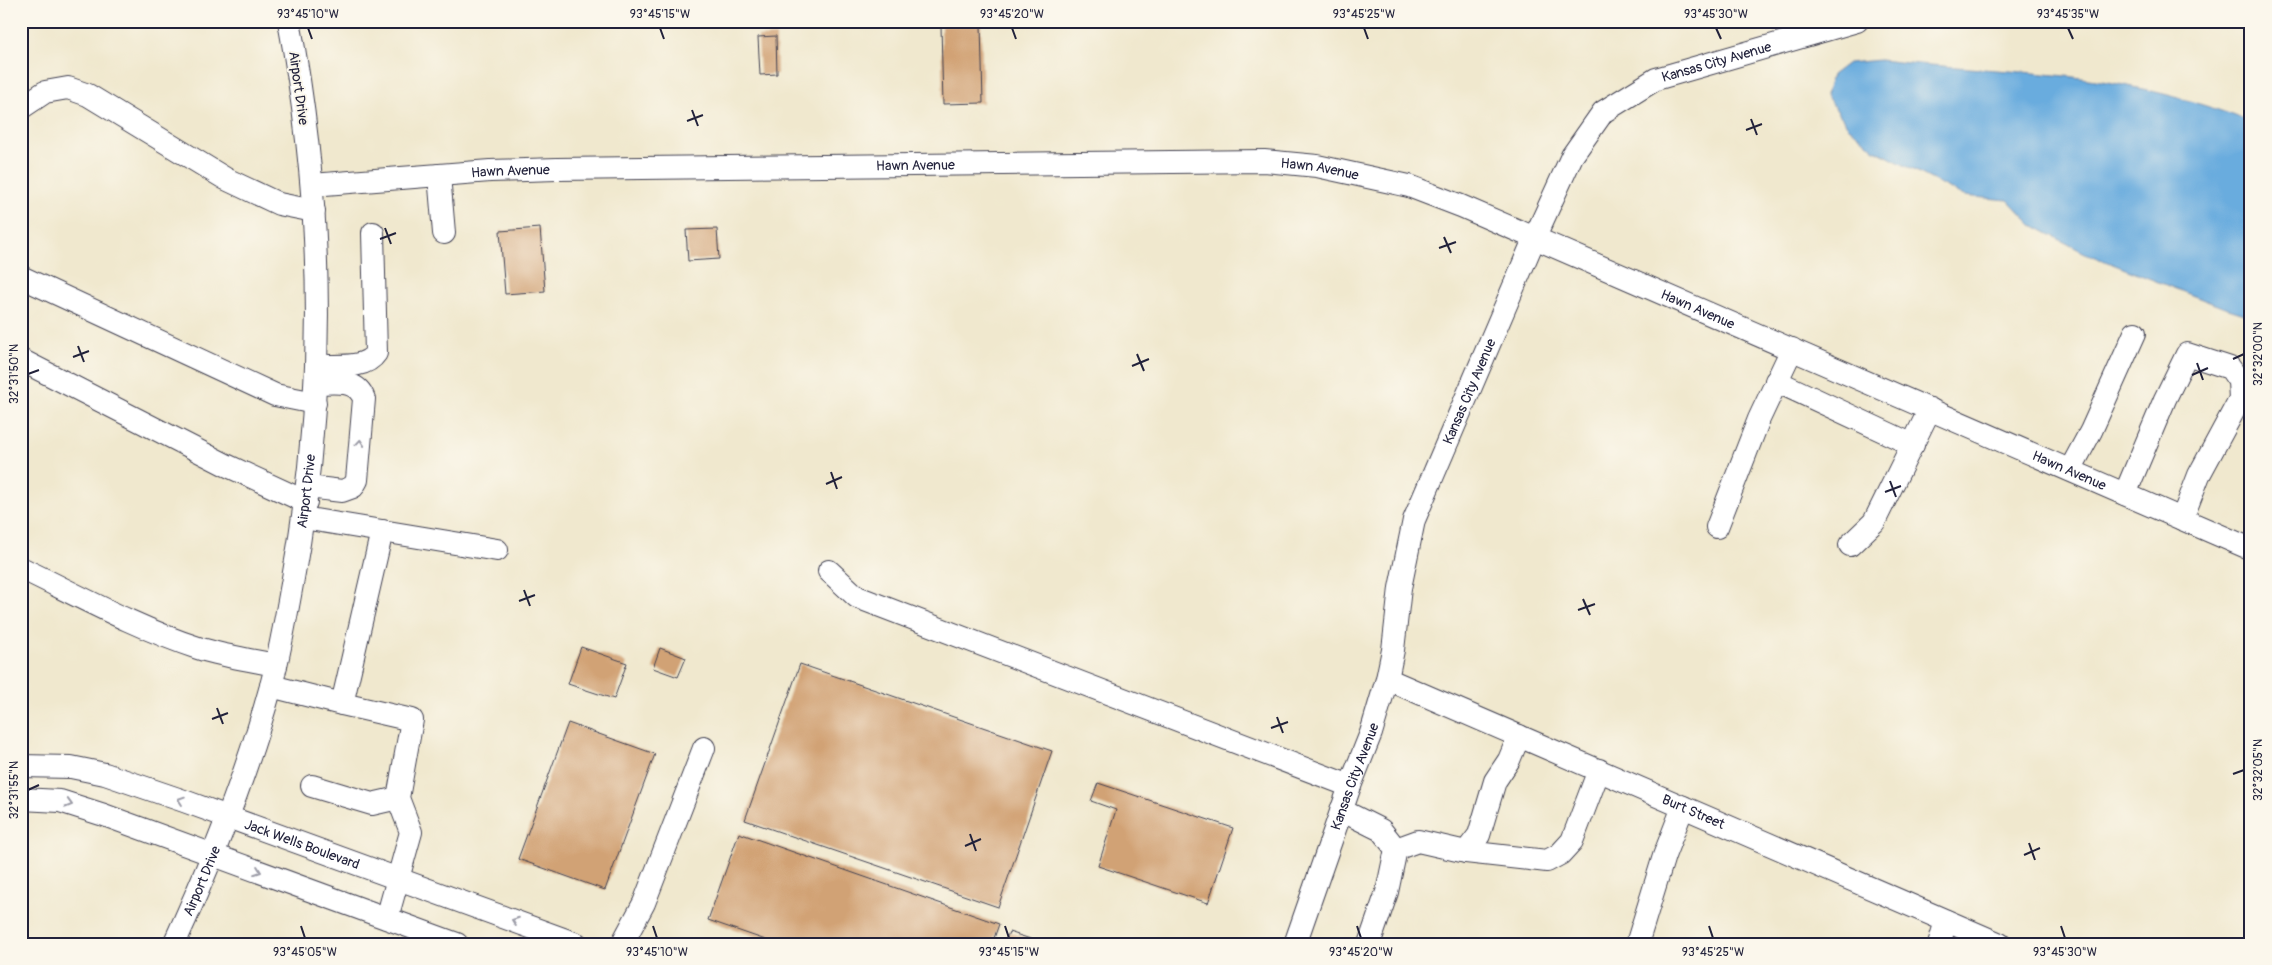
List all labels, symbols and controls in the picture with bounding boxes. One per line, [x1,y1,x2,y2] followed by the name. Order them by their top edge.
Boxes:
[277,7,339,22] text: 93°45'10"W
[630,7,690,22] text: 93°45'15"W
[980,7,1044,22] text: 93°45'20"W
[1333,7,1395,22] text: 93°45'25"W
[1684,7,1748,22] text: 93°45'30"W
[2037,7,2099,22] text: 93°45'35"W
[1660,38,1773,86] street label: Kansas City Avenue
[285,50,312,126] street label: Airport Drive
[1280,155,1360,184] street label: Hawn Avenue
[876,156,955,174] street label: Hawn Avenue
[470,161,550,181] street label: Hawn Avenue
[1658,286,1737,333] street label: Hawn Avenue
[2251,322,2266,386] text: 32°32'00"N
[1439,336,1500,447] street label: Kansas City Avenue
[7,344,22,404] text: 32°31'50"N
[354,439,365,447] one-way arrow
[2030,447,2109,494] street label: Hawn Avenue
[293,453,319,529] street label: Airport Drive
[1327,721,1383,832] street label: Kansas City Avenue
[2251,739,2266,801] text: 32°32'05"N
[7,761,22,819] text: 32°31'55"N
[1659,791,1728,833] street label: Burt Street
[178,796,186,806] one-way arrow
[65,799,73,809] one-way arrow
[242,816,362,873] street label: Jack Wells Boulevard
[180,843,224,919] street label: Airport Drive
[253,865,262,875] one-way arrow
[511,917,520,927] one-way arrow
[273,945,337,960] text: 93°45'05"W
[626,945,688,960] text: 93°45'10"W
[979,945,1039,960] text: 93°45'15"W
[1329,945,1393,960] text: 93°45'20"W
[1682,945,1744,960] text: 93°45'25"W
[2033,945,2097,960] text: 93°45'30"W

